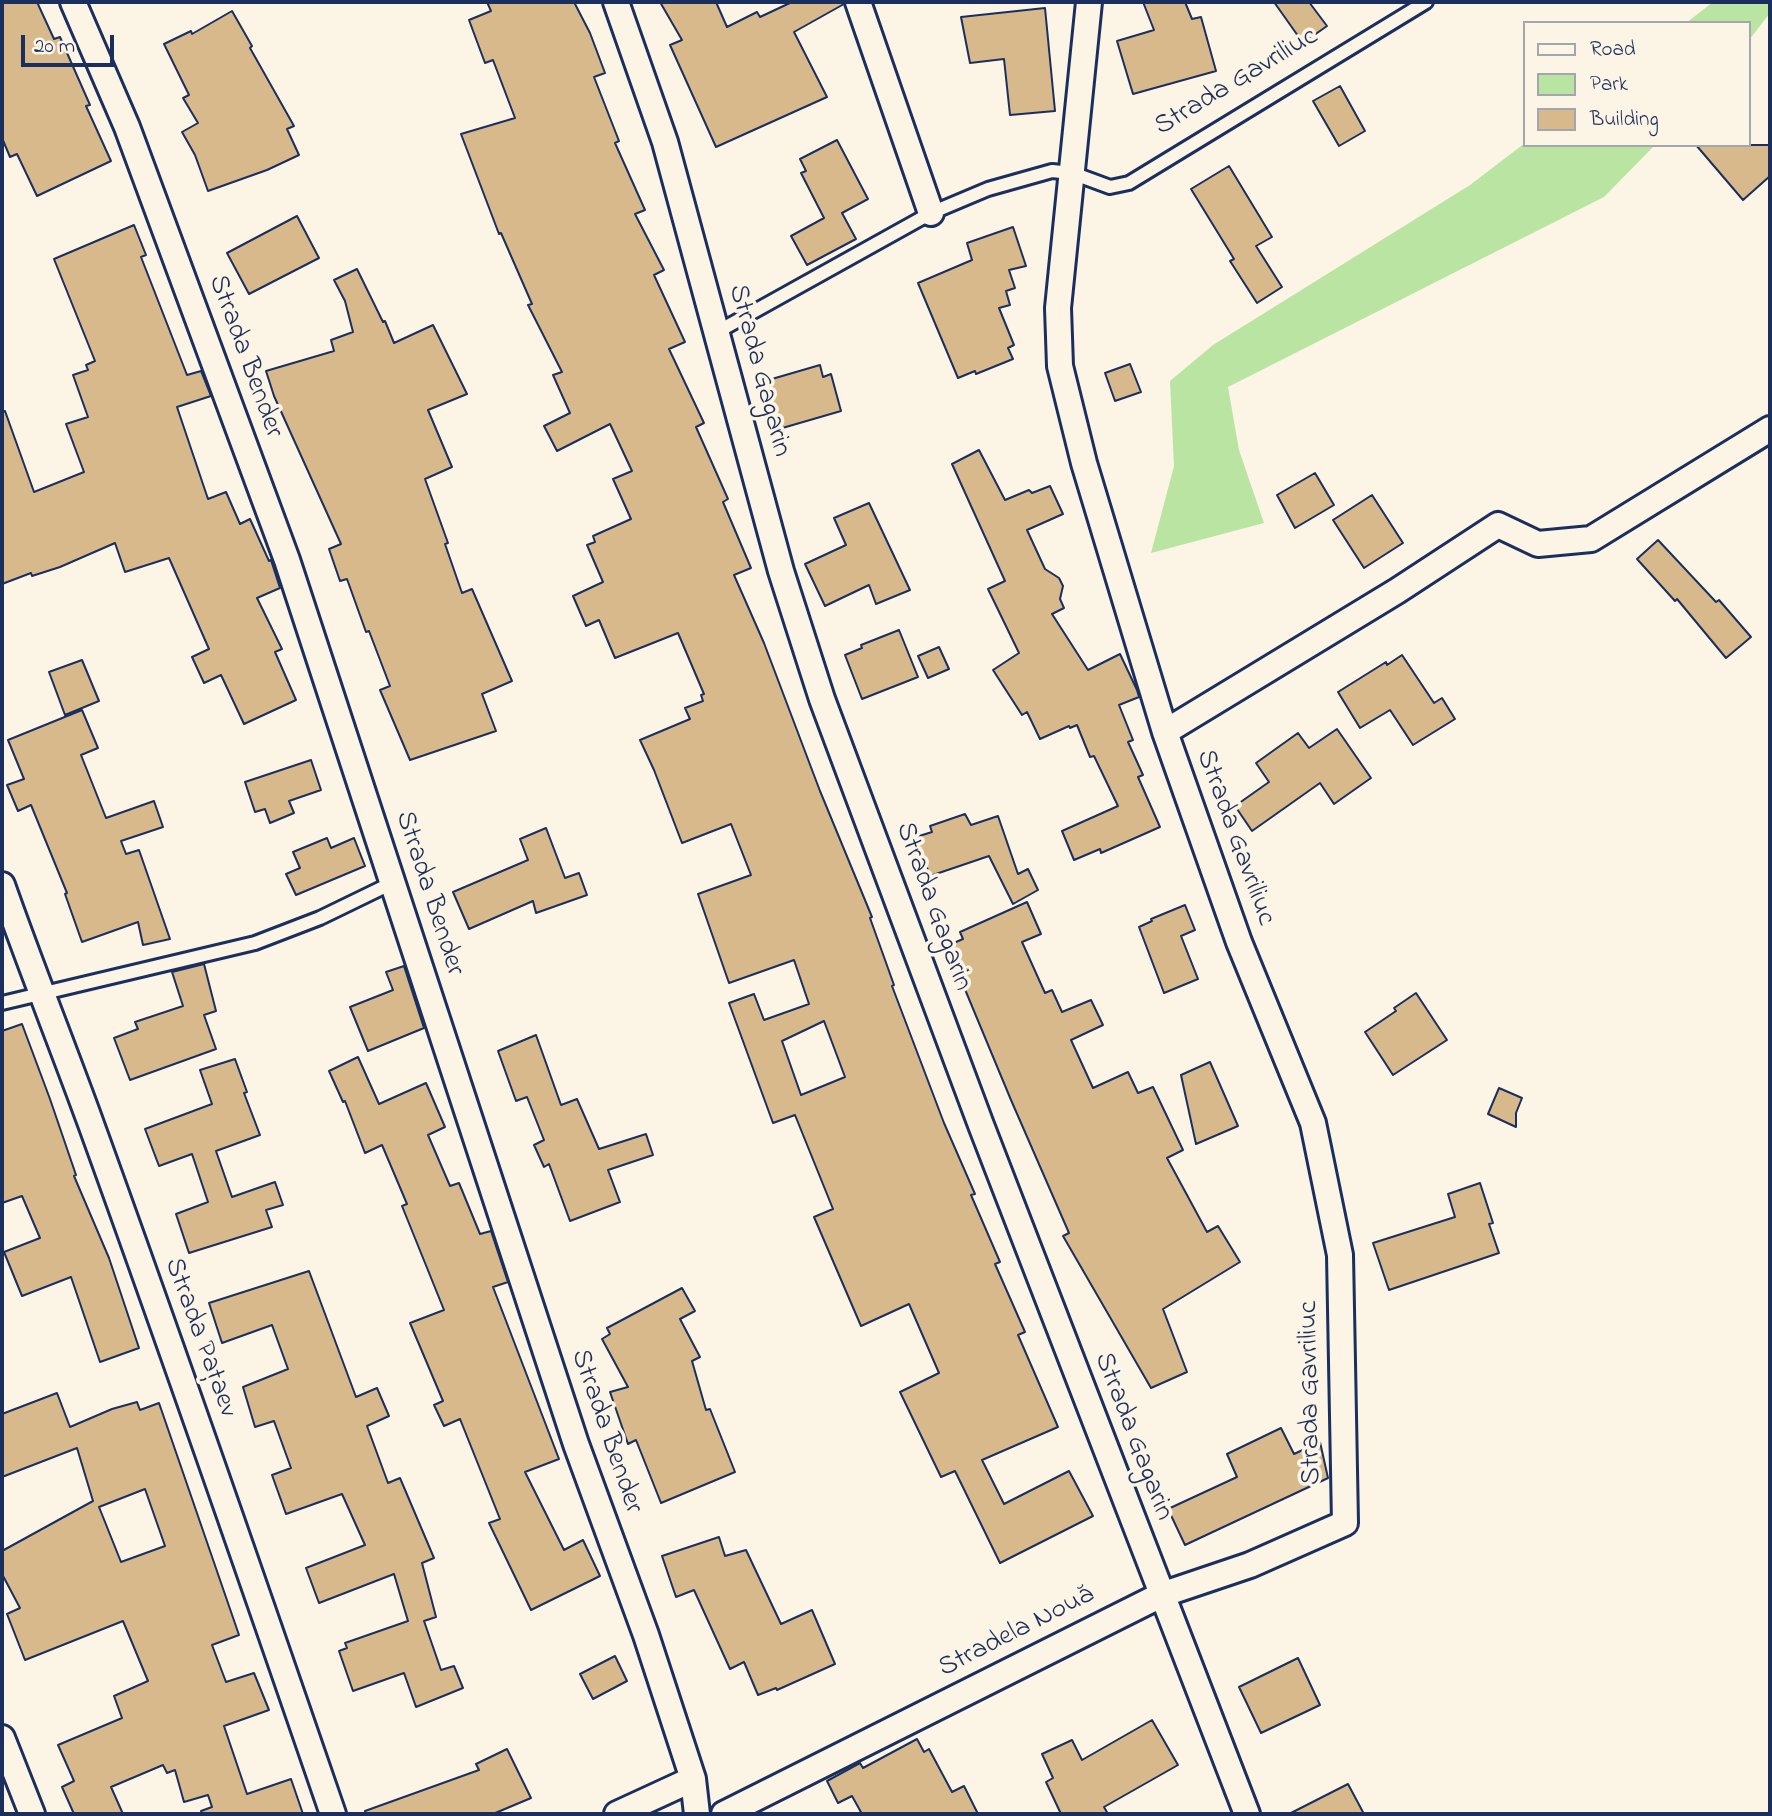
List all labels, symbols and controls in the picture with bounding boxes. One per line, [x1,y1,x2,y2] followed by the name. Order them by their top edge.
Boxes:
[24,21,117,65] scale bar
[1149,21,1325,145] street label: Strada Gavriliuc
[1524,21,1751,147] legend
[34,32,75,62] text: 20 m
[1590,35,1636,65] text: Road
[1590,70,1628,100] text: Park
[1590,105,1659,135] text: Building
[199,271,289,443] street label: Strada Bender
[719,281,797,461] street label: Strada Gagarin
[1187,746,1281,930] street label: Strada Gavriliuc
[386,807,470,981] street label: Strada Bender
[886,818,978,996] street label: Strada Gagarin
[155,1254,243,1422] street label: Strada Pațaev
[1294,1301,1330,1485] street label: Strada Gavriliuc
[561,1346,649,1518] street label: Strada Bender
[1085,1348,1179,1526] street label: Strada Gagarin
[934,1579,1100,1687] street label: Stradela Nouă

